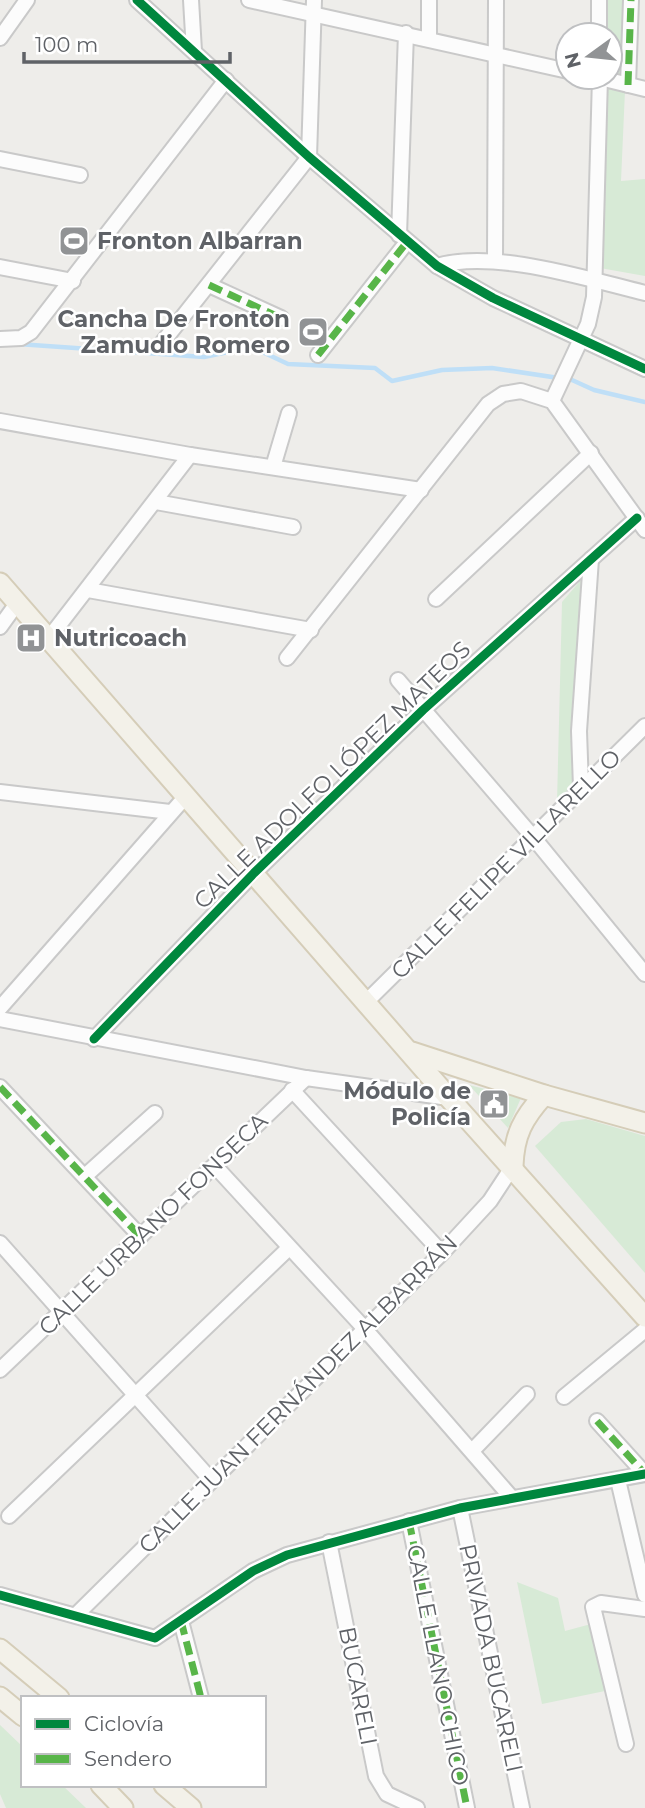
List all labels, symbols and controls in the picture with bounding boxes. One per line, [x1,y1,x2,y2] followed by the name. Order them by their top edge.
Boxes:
[24,21,231,65] scale bar
[554,21,624,91] north arrow
[35,32,98,57] text: 100 m
[560,50,586,71] text: N
[57,224,91,258] sports icon: Fronton Albarran
[97,227,303,255] place label: Fronton Albarran
[57,305,290,359] place label: Cancha De Fronton Zamudio Romero
[296,315,330,349] sports icon: Cancha De Fronton Zamudio Romero
[14,621,48,655] hospital icon: Nutricoach
[54,624,187,652] place label: Nutricoach
[188,635,476,915] street label: CALLE ADOLFO LÓPEZ MATEOS
[385,743,627,985] street label: CALLE FELIPE VILLARELLO
[343,1077,471,1131] place label: Módulo de Policía
[477,1087,511,1121] public building icon: Módulo de Policía
[33,1107,274,1341] street label: CALLE URBANO FONSECA
[133,1229,463,1559] street label: CALLE JUAN FERNÁNDEZ ALBARRÁN
[453,1541,529,1775] street label: PRIVADA BUCARELI
[401,1542,475,1788] street label: CALLE LLANO CHICO
[333,1624,383,1748] street label: BUCARELI
[21,1696,266,1787] legend
[84,1711,164,1736] text: Ciclovía
[84,1746,172,1771] text: Sendero

